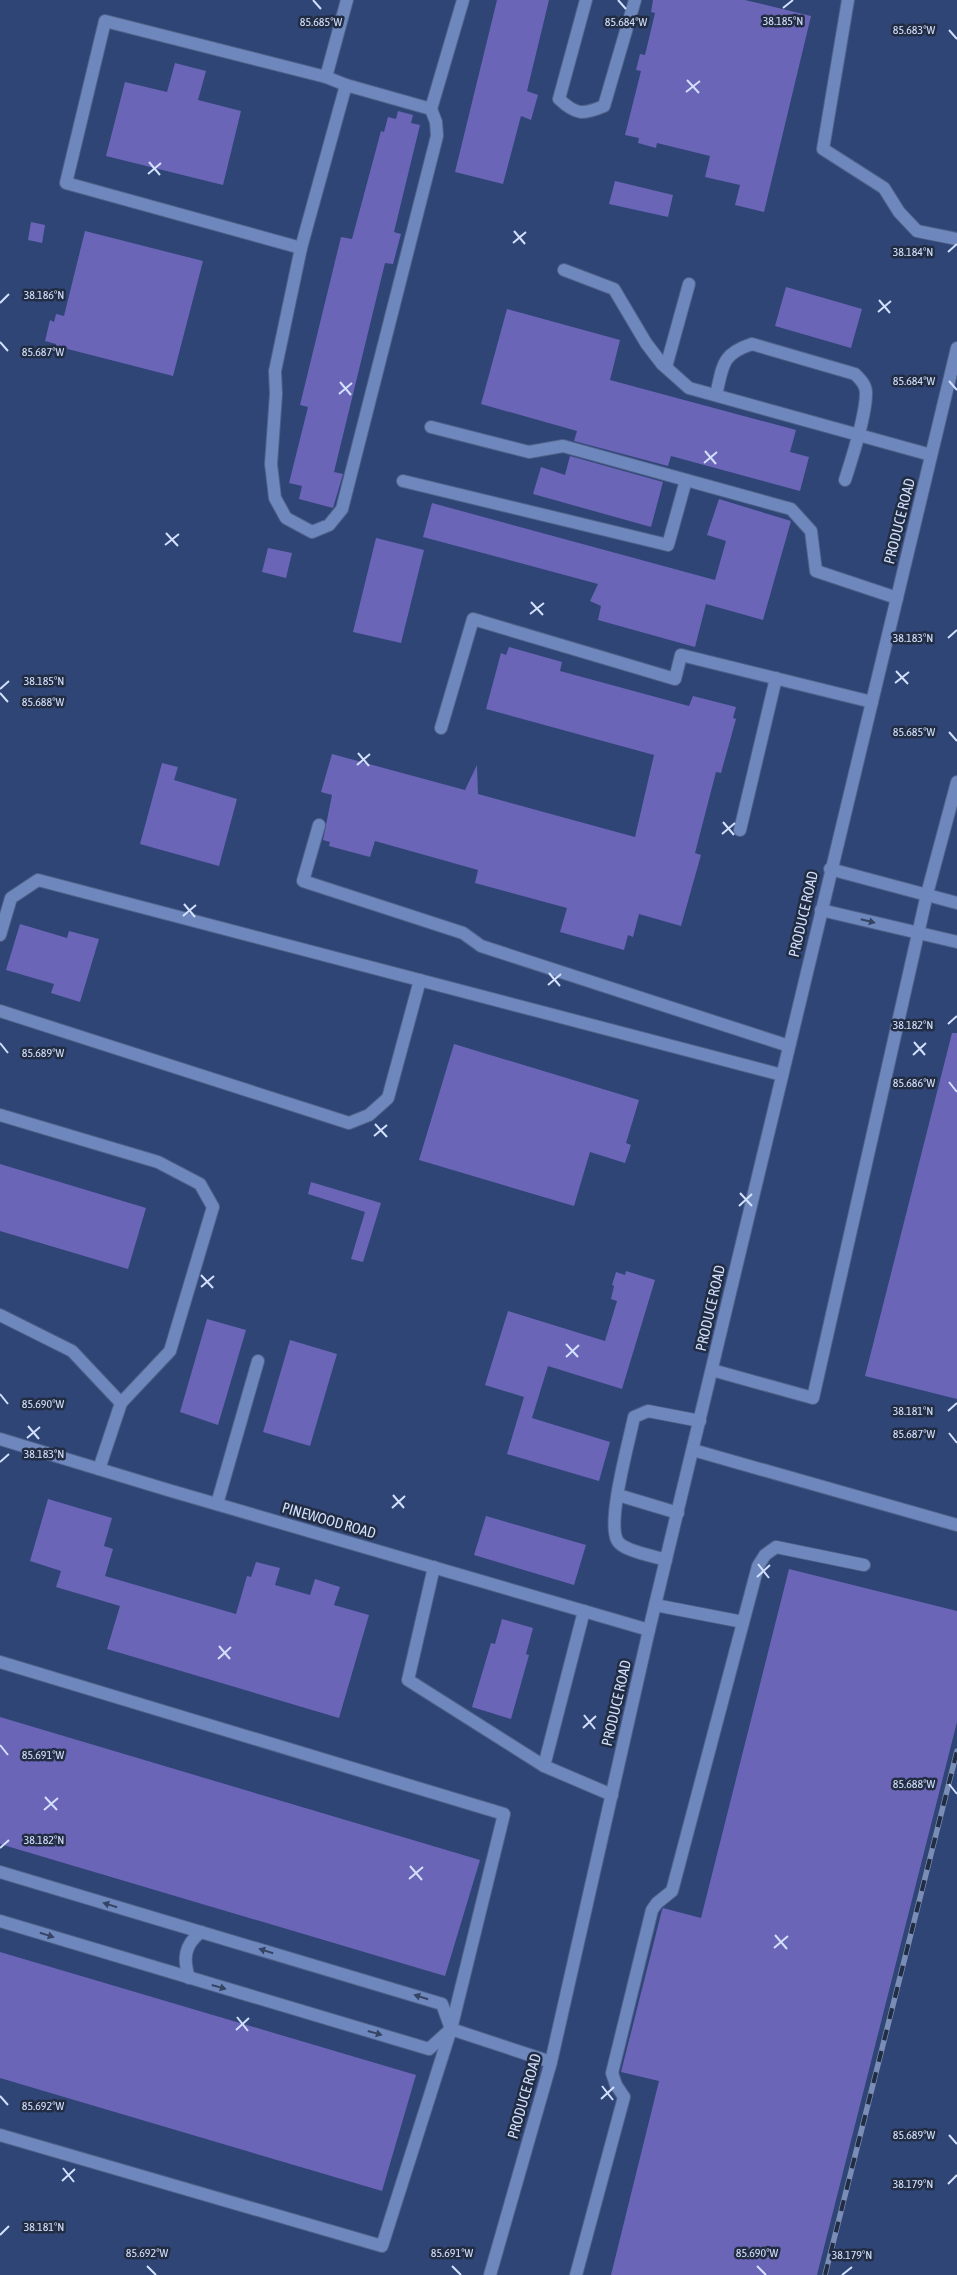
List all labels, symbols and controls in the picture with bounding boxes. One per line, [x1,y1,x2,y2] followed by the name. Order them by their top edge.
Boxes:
[763,14,803,28] text: 38.185°N
[300,15,342,29] text: 85.685°W
[605,15,647,29] text: 85.684°W
[893,23,935,37] text: 85.683°W
[893,245,933,259] text: 38.184°N
[24,288,64,302] text: 38.186°N
[22,345,64,359] text: 85.687°W
[893,374,935,388] text: 85.684°W
[880,476,918,566] street label: PRODUCE ROAD
[893,631,933,645] text: 38.183°N
[24,674,64,688] text: 38.185°N
[22,695,64,709] text: 85.688°W
[893,725,935,739] text: 85.685°W
[785,869,821,959] street label: PRODUCE ROAD
[861,918,876,926] one-way arrow
[893,1018,933,1032] text: 38.182°N
[22,1046,64,1060] text: 85.689°W
[893,1076,935,1090] text: 85.686°W
[692,1263,728,1353] street label: PRODUCE ROAD
[22,1397,64,1411] text: 85.690°W
[893,1404,933,1418] text: 38.181°N
[893,1427,935,1441] text: 85.687°W
[24,1447,64,1461] text: 38.183°N
[280,1498,378,1542] street label: PINEWOOD ROAD
[598,1658,634,1748] street label: PRODUCE ROAD
[22,1748,64,1762] text: 85.691°W
[893,1777,935,1791] text: 85.688°W
[24,1833,64,1847] text: 38.182°N
[102,1900,117,1908] one-way arrow
[39,1932,54,1940] one-way arrow
[258,1947,273,1955] one-way arrow
[212,1984,227,1992] one-way arrow
[414,1993,429,2001] one-way arrow
[367,2030,382,2038] one-way arrow
[504,2051,544,2141] street label: PRODUCE ROAD
[22,2099,64,2113] text: 85.692°W
[893,2128,935,2142] text: 85.689°W
[893,2177,933,2191] text: 38.179°N
[24,2220,64,2234] text: 38.181°N
[126,2246,168,2260] text: 85.692°W
[431,2246,473,2260] text: 85.691°W
[736,2246,778,2260] text: 85.690°W
[832,2248,872,2262] text: 38.179°N

